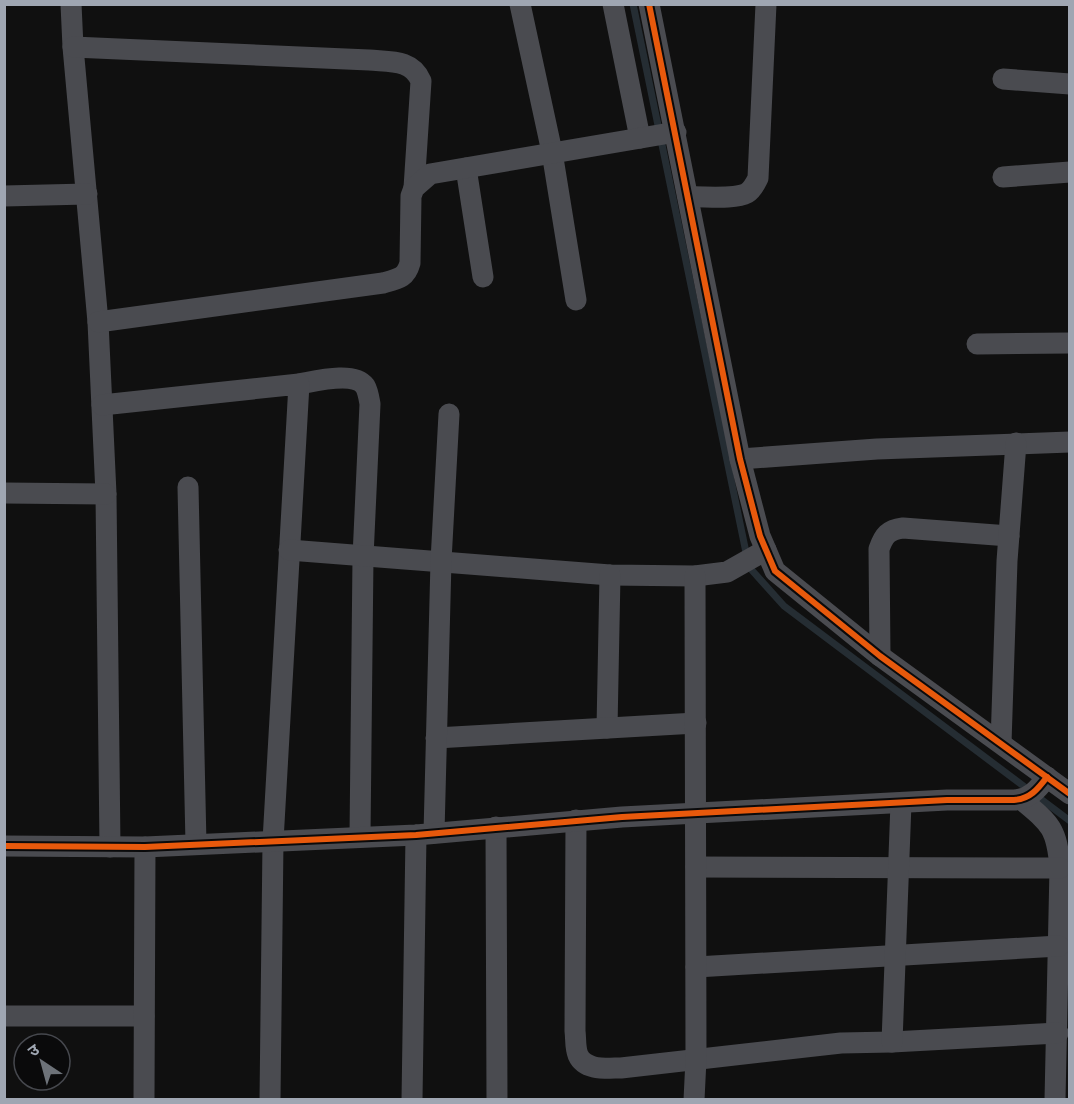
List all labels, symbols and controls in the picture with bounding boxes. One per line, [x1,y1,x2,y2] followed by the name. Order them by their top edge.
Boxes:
[12,1032,72,1092] north arrow
[24,1039,43,1060] text: उ

